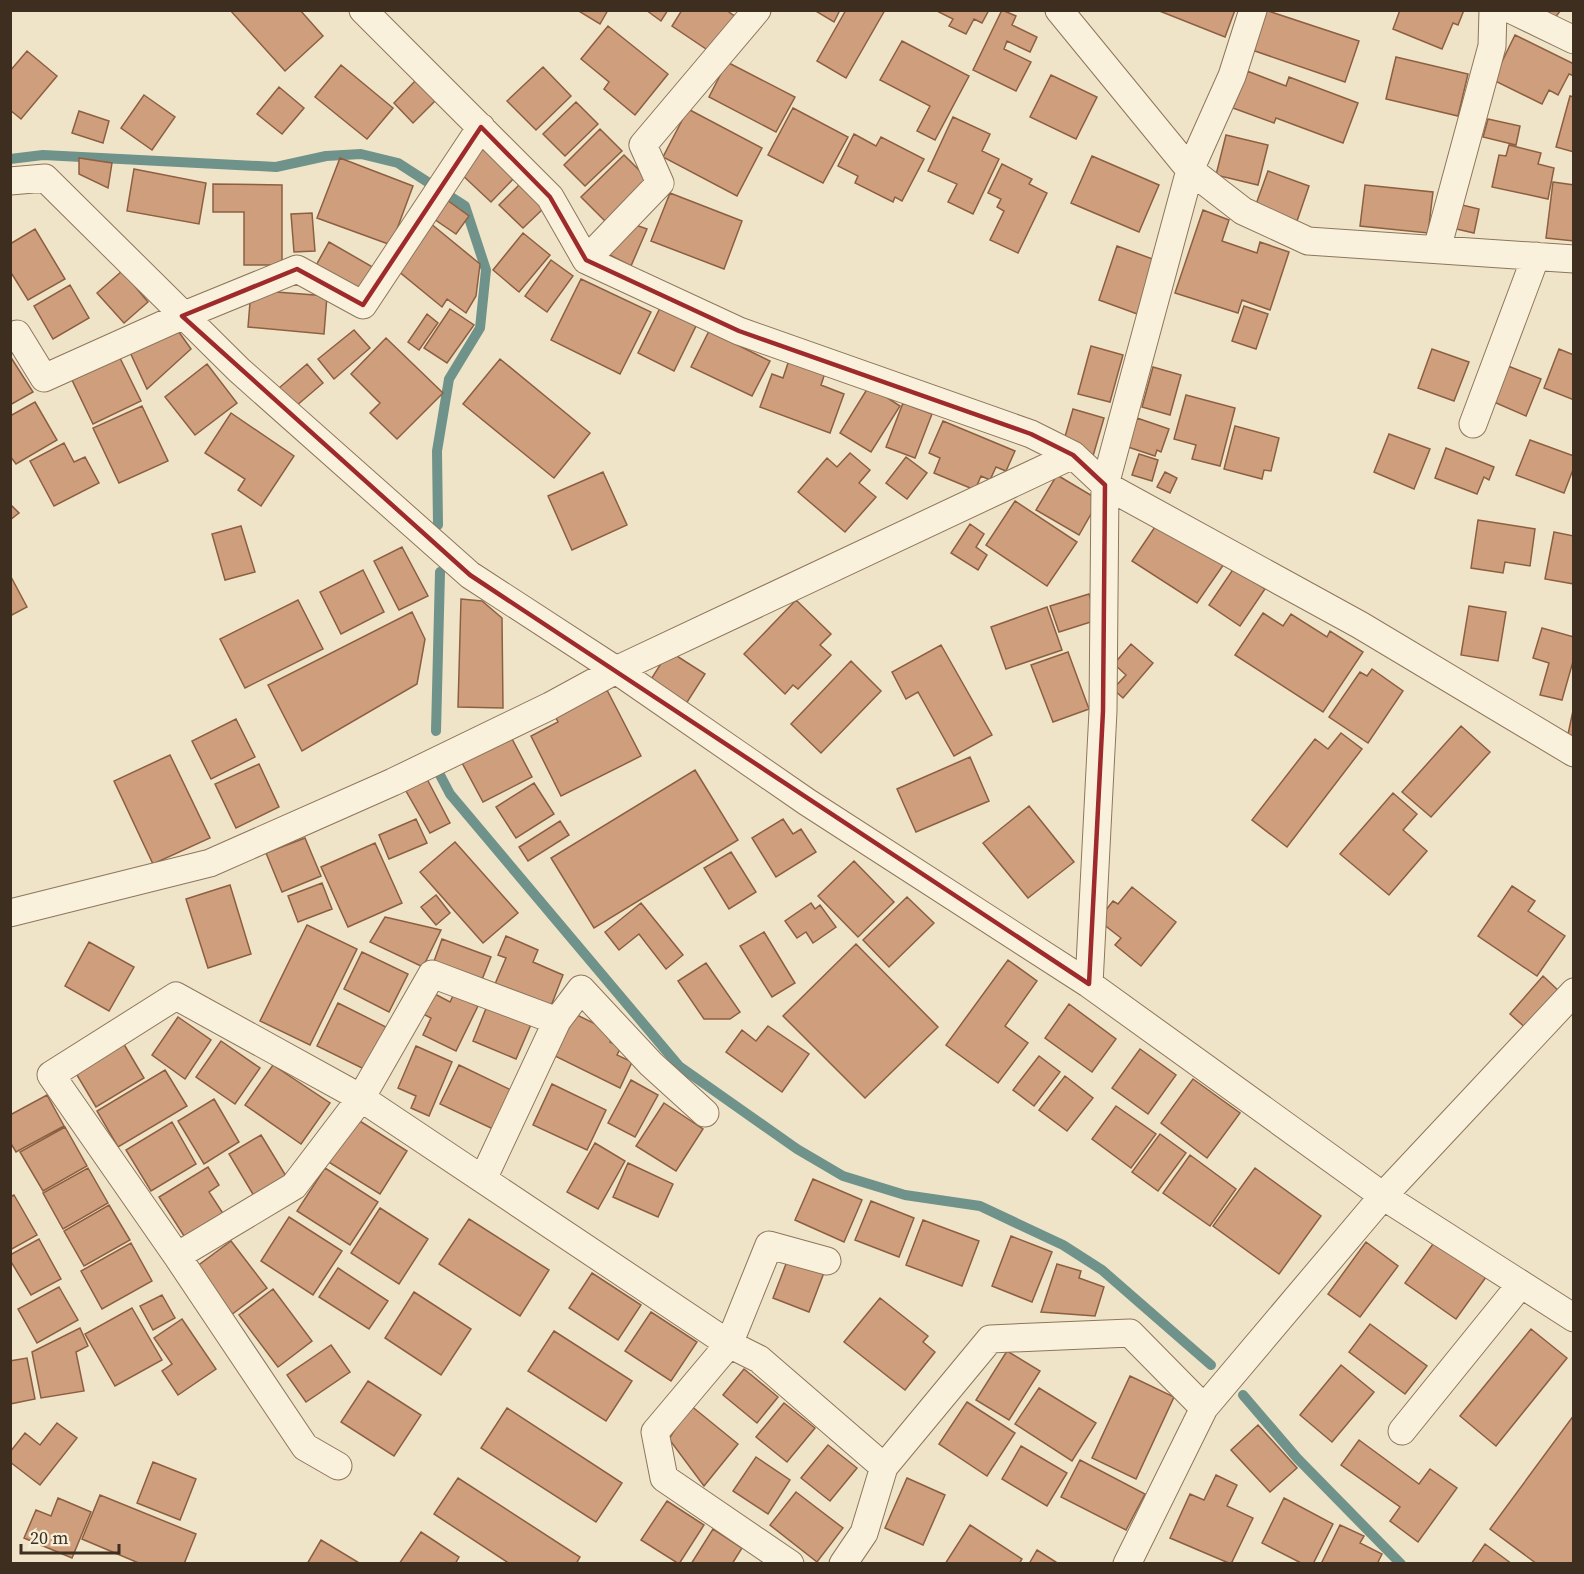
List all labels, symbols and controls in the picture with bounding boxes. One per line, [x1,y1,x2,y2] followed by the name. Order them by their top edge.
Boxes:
[21,1517,118,1555] scale bar
[30,1525,68,1550] text: 20 m

